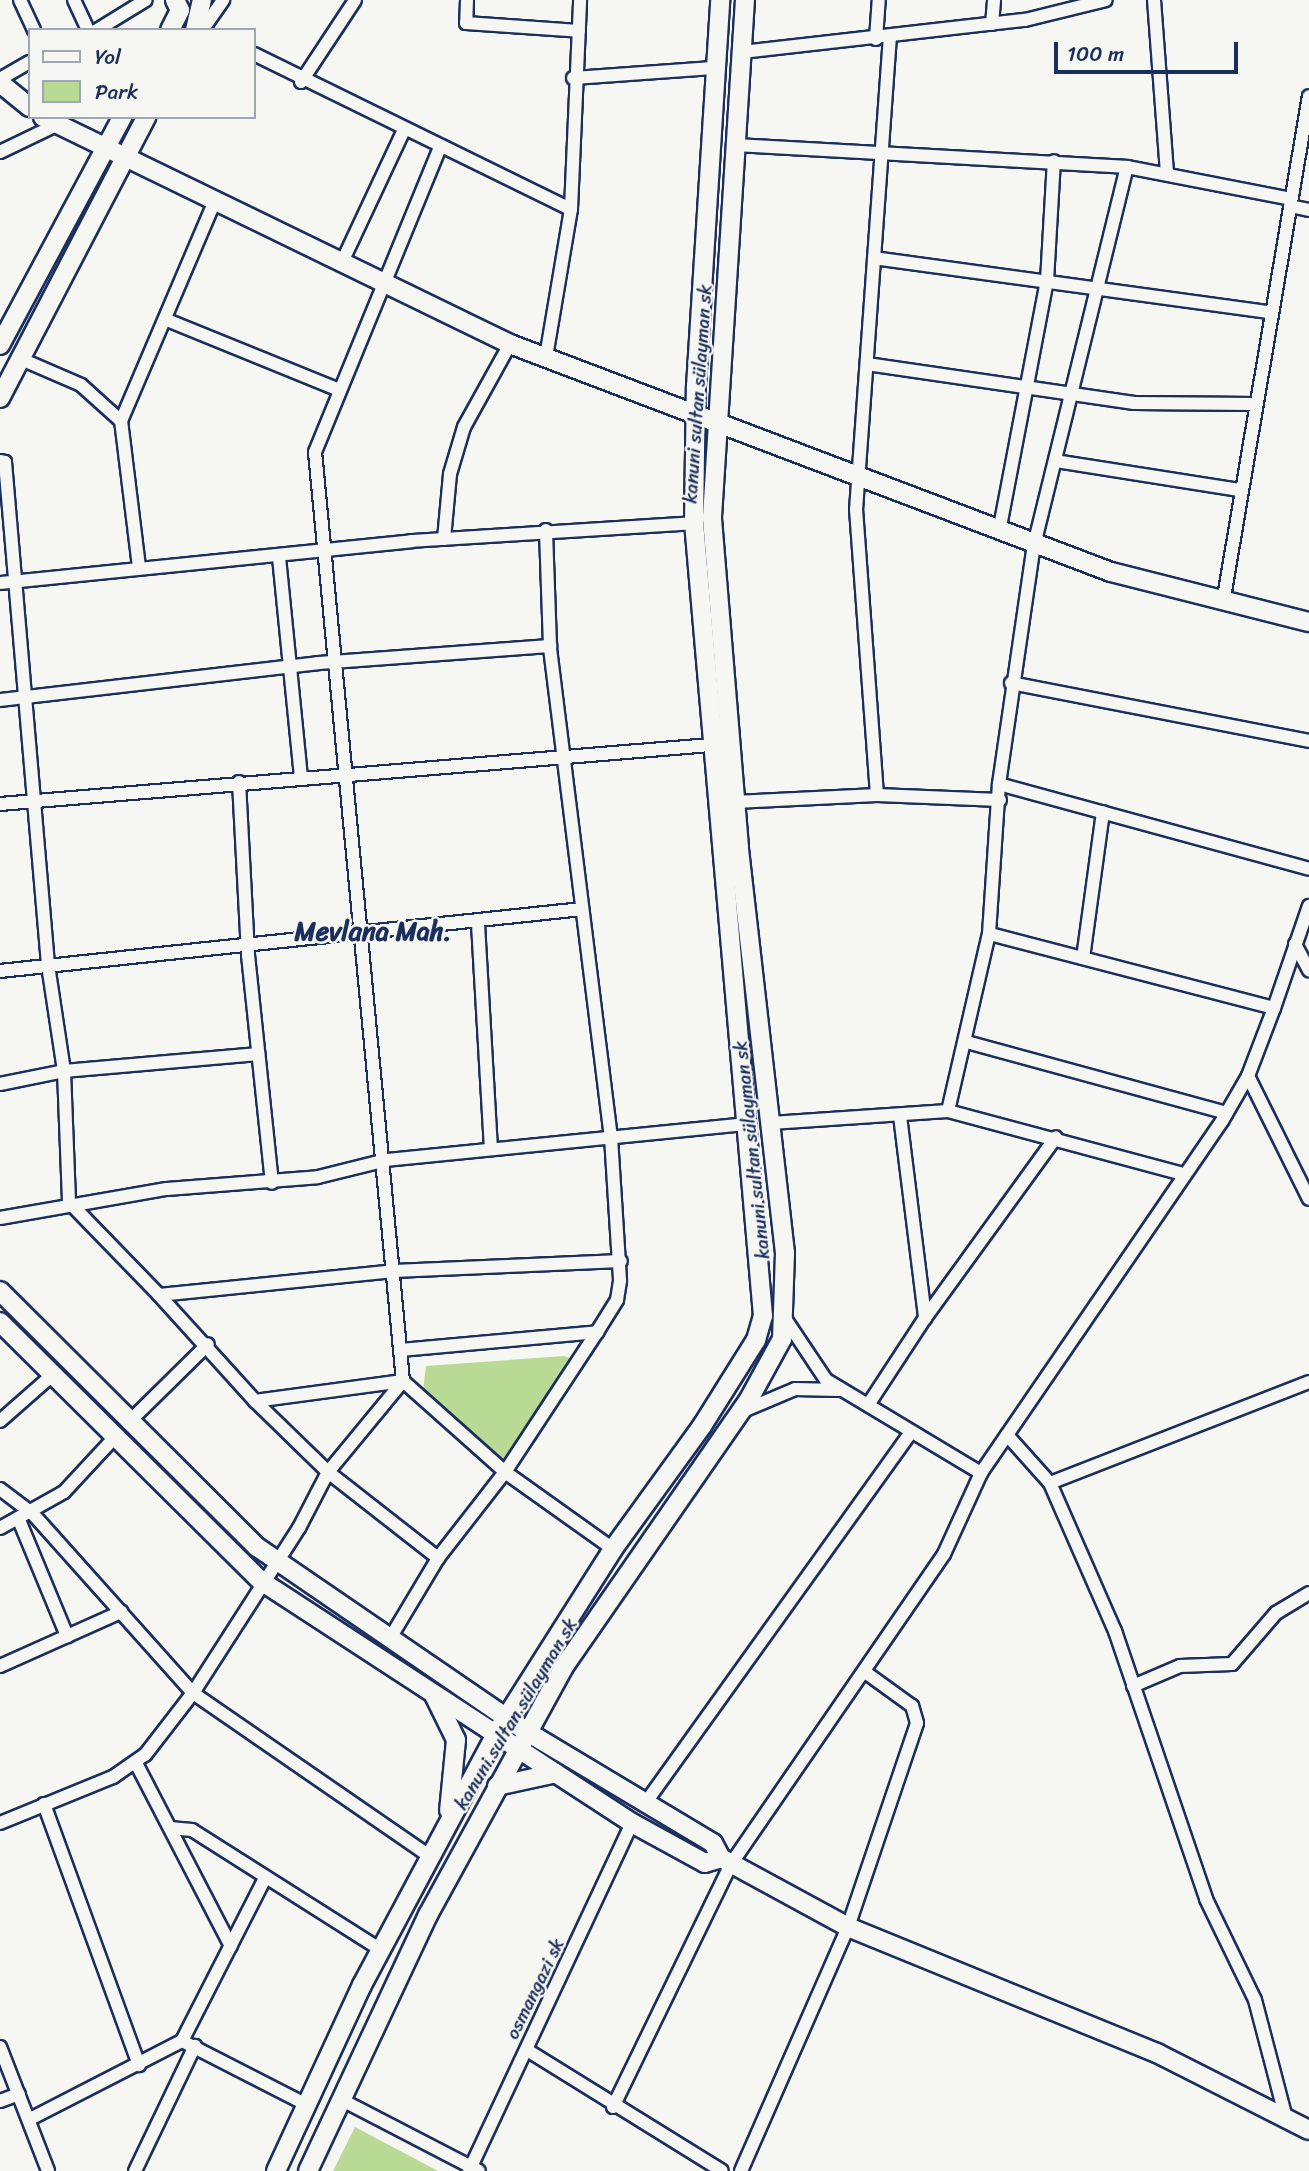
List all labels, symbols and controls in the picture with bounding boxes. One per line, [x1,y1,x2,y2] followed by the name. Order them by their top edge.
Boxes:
[28,28,256,119] legend
[1057,28,1241,72] scale bar
[1067,35,1124,73] text: 100 m
[95,38,121,76] text: Yol
[95,73,138,111] text: Park
[679,284,717,504] street label: kanuni sultan sülayman sk
[295,916,451,948] district label: Mevlana Mah.
[729,1040,775,1260] street label: kanuni sultan sülayman sk
[450,1614,582,1814] street label: kanuni sultan sülayman sk
[501,1935,569,2043] street label: osmangazi sk

